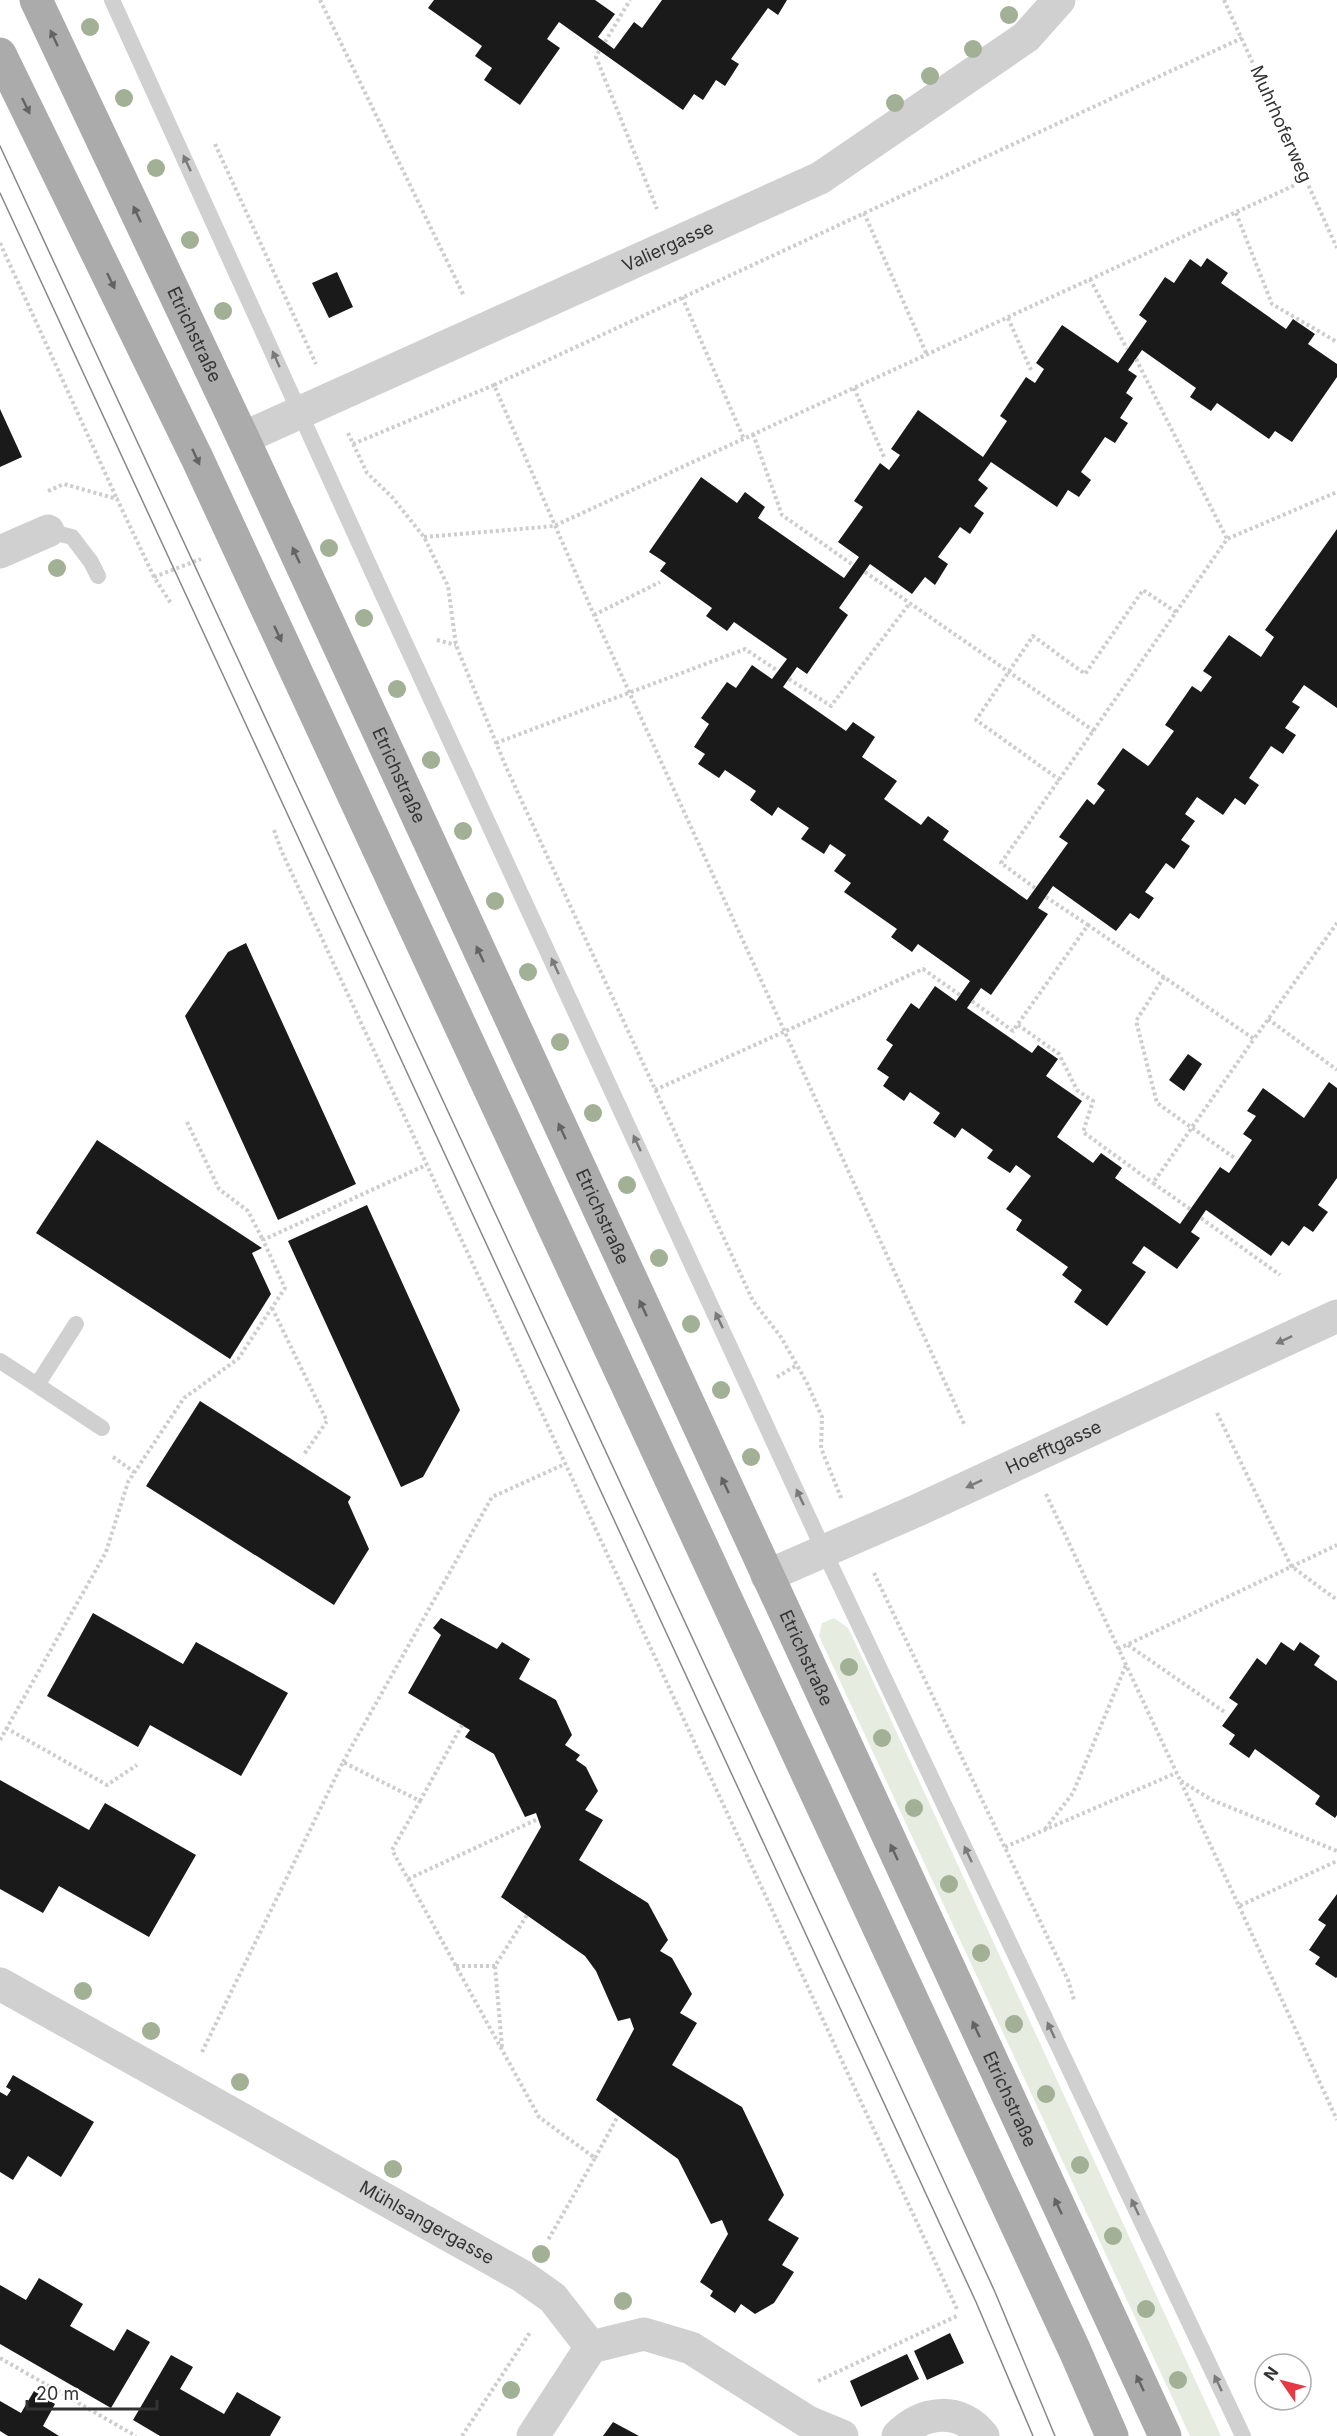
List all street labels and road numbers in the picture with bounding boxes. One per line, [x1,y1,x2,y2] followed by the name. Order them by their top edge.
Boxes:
[1246,62,1317,185] street label: Muhrhoferweg
[619,216,717,276] street label: Valiergasse
[163,283,226,385] street label: Etrichstraße
[368,724,430,826] street label: Etrichstraße
[572,1165,634,1268] street label: Etrichstraße
[1002,1416,1104,1478] street label: Hoefftgasse
[775,1607,838,1709] street label: Etrichstraße
[979,2048,1041,2150] street label: Etrichstraße
[356,2176,498,2268] street label: Mühlsangergasse

